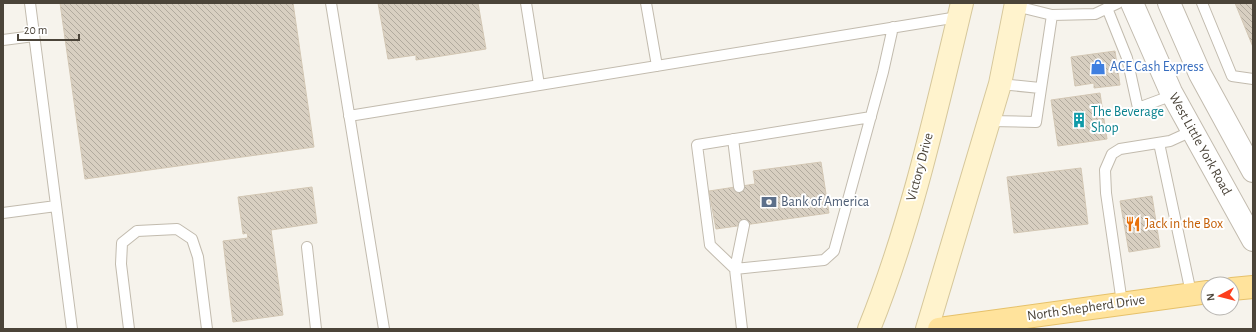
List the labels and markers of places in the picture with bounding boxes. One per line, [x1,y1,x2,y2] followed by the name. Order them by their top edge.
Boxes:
[1089,58,1107,76] shop icon: ACE Cash Express
[1110,60,1204,74] place label: ACE Cash Express
[1091,105,1164,135] place label: The Beverage Shop
[1070,111,1088,129] building icon: The Beverage Shop
[760,193,778,211] bank icon: Bank of America
[781,195,870,209] place label: Bank of America
[1124,215,1142,233] restaurant icon: Jack in the Box
[1145,217,1223,231] place label: Jack in the Box

